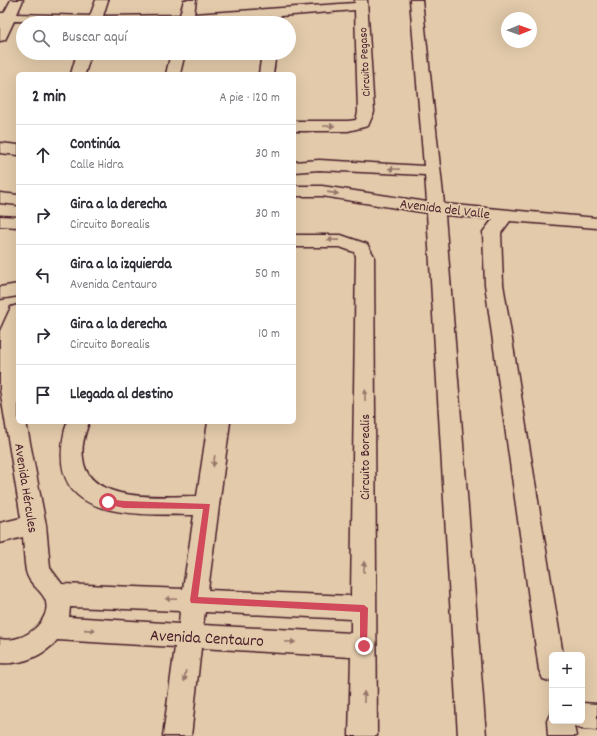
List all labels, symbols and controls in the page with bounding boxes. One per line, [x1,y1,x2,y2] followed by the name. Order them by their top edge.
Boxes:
[501,12,537,48] north arrow
[16,16,296,60] search box
[30,27,52,49] icon: search
[62,27,127,49] text: Buscar aquí
[355,27,376,97] street label: Circuito Pegaso
[32,86,66,110] text: 2 min
[219,89,280,108] text: A pie · 120 m
[323,123,336,129] one-way arrow
[70,134,120,156] text: Continúa
[32,144,54,166] icon: ahead
[255,145,280,164] text: 30 m
[70,156,123,175] text: Calle Hidra
[388,166,400,173] one-way arrow
[327,189,339,196] one-way arrow
[70,194,167,216] text: Gira a la derecha
[399,195,491,225] street label: Avenida del Valle
[32,204,54,226] icon: right
[255,205,280,224] text: 30 m
[70,216,150,235] text: Circuito Borealis
[326,237,339,243] one-way arrow
[70,254,171,276] text: Gira a la izquierda
[32,264,54,286] icon: left
[255,265,280,284] text: 50 m
[70,276,157,295] text: Avenida Centauro
[70,314,167,336] text: Gira a la derecha
[32,324,54,346] icon: right
[258,325,280,344] text: 10 m
[70,336,150,355] text: Circuito Borealis
[32,384,54,406] icon: arrive
[70,384,173,406] text: Llegada al destino
[362,388,368,401] one-way arrow
[356,414,376,500] street label: Circuito Borealis
[8,442,42,535] street label: Avenida Hércules
[211,455,217,467] one-way arrow
[99,493,117,511] route start
[361,560,367,573] one-way arrow
[165,596,177,603] one-way arrow
[149,625,264,655] street label: Avenida Centauro
[84,627,96,634] one-way arrow
[355,637,373,655] route end
[284,639,297,645] one-way arrow
[549,652,585,724] map controls
[549,652,585,688] button: +
[182,670,188,682] one-way arrow
[549,688,585,724] button: −
[361,690,367,703] one-way arrow

